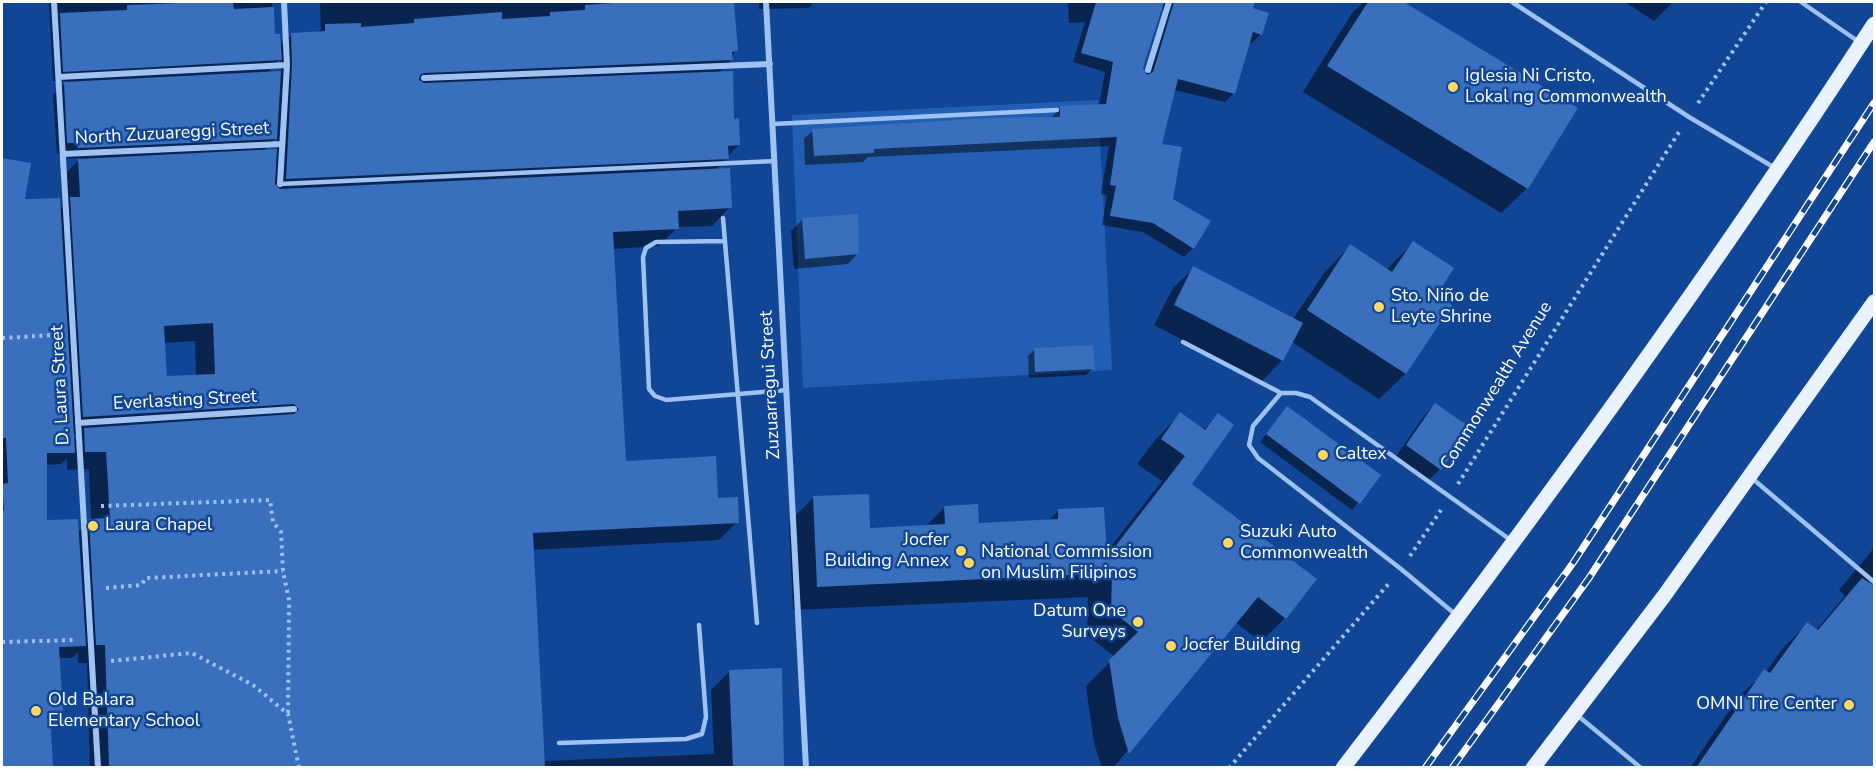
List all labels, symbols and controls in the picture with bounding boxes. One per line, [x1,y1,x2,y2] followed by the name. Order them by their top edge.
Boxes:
[1465,66,1667,109] place label: Iglesia Ni Cristo, Lokal ng Commonwealth
[1446,80,1460,94] marker: Iglesia Ni Cristo, Lokal ng Commonwealth
[74,118,270,150] street label: North Zuzuareggi Street
[1391,286,1492,328] place label: Sto. Niño de Leyte Shrine
[1436,298,1558,474] street label: Commonwealth Avenue
[1372,300,1386,314] marker: Sto. Niño de Leyte Shrine
[756,310,786,460] street label: Zuzuarregui Street
[47,324,75,446] street label: D. Laura Street
[113,386,257,416] street label: Everlasting Street
[1335,444,1387,466] place label: Caltex
[1316,448,1330,462] marker: Caltex
[105,515,212,537] place label: Laura Chapel
[86,519,100,533] marker: Laura Chapel
[1240,522,1368,564] place label: Suzuki Auto Commonwealth
[825,530,949,572] place label: Jocfer Building Annex
[1221,536,1235,550] marker: Suzuki Auto Commonwealth
[981,542,1152,584] place label: National Commission on Muslim Filipinos
[954,544,968,558] marker: Jocfer Building Annex
[962,556,976,570] marker: National Commission on Muslim Filipinos
[1033,601,1126,644] place label: Datum One Surveys
[1131,615,1145,629] marker: Datum One Surveys
[1183,635,1301,657] place label: Jocfer Building
[1164,639,1178,653] marker: Jocfer Building
[48,690,200,732] place label: Old Balara Elementary School
[1696,694,1837,716] place label: OMNI Tire Center
[1842,698,1856,712] marker: OMNI Tire Center
[29,704,43,718] marker: Old Balara Elementary School

